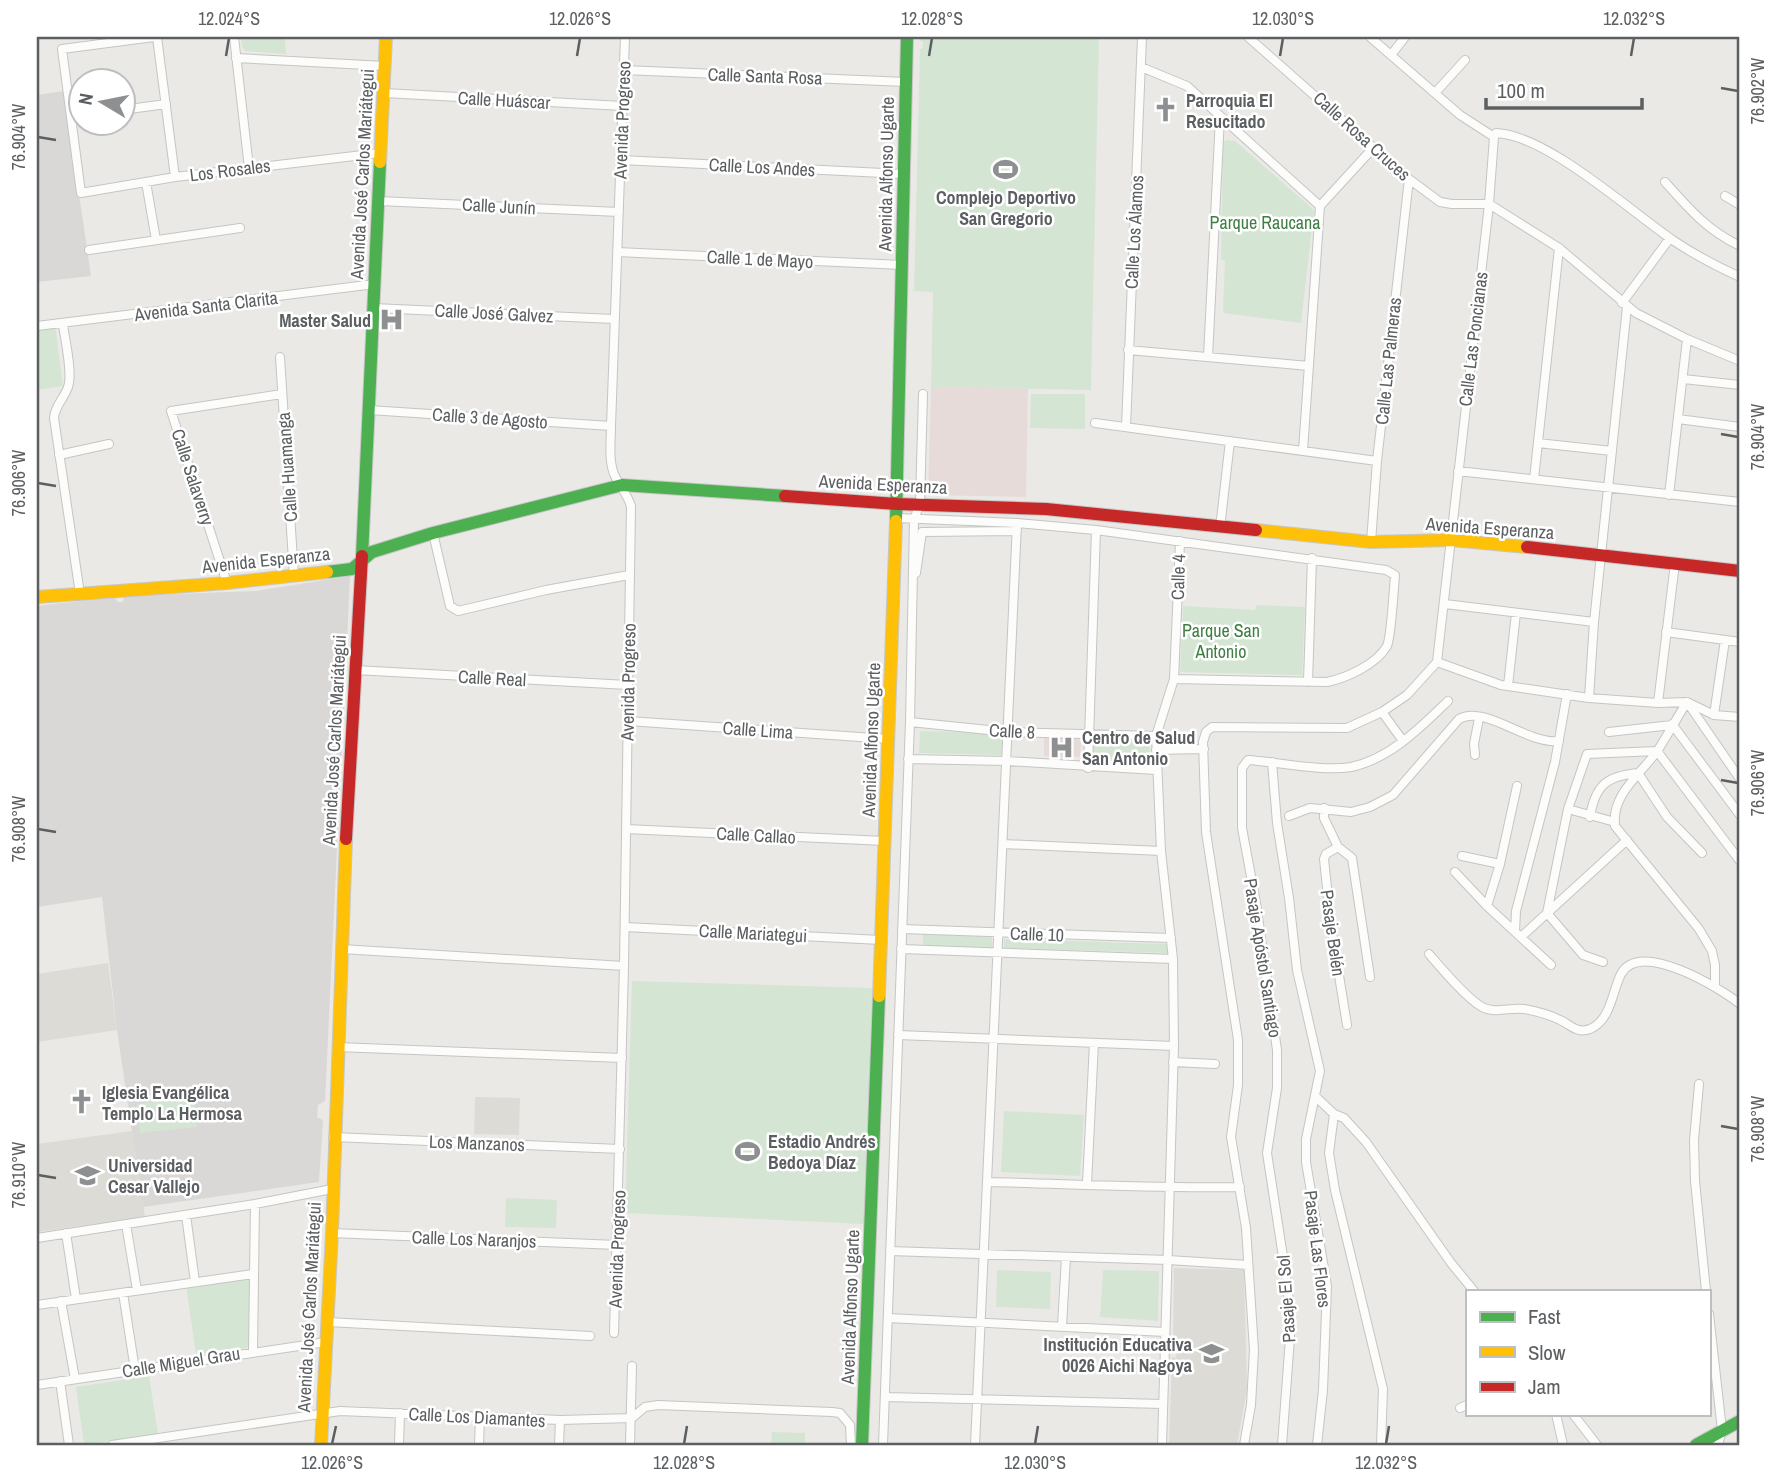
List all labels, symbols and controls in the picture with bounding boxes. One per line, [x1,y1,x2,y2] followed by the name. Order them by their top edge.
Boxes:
[198,6,260,31] text: 12.024°S
[549,6,611,31] text: 12.026°S
[901,6,963,31] text: 12.028°S
[1252,6,1314,31] text: 12.030°S
[1603,6,1665,31] text: 12.032°S
[1745,58,1770,124] text: 76.902°W
[607,61,637,180] street label: Avenida Progreso
[707,62,823,90] street label: Calle Santa Rosa
[66,66,136,136] north arrow
[1486,66,1642,110] scale bar
[344,68,380,281] street label: Avenida José Carlos Mariátegui
[1497,76,1545,105] text: 100 m
[457,85,551,115] street label: Calle Huáscar
[1308,86,1416,186] street label: Calle Rosa Cruces
[1186,88,1273,134] place label: Parroquia El Resucitado
[71,91,99,107] text: N
[872,96,900,253] street label: Avenida Alfonso Ugarte
[1152,96,1180,124] church icon: Parroquia El Resucitado
[6,104,31,170] text: 76.904°W
[708,152,816,182] street label: Calle Los Andes
[188,153,272,187] street label: Los Rosales
[992,156,1020,184] sports icon: Complejo Deportivo San Gregorio
[1119,174,1149,290] street label: Calle Los Álamos
[936,185,1076,231] place label: Complejo Deportivo San Gregorio
[461,192,537,220] street label: Calle Junín
[1210,210,1320,235] park label: Parque Raucana
[706,244,814,274] street label: Calle 1 de Mayo
[1452,270,1494,408] street label: Calle Las Poncianas
[132,285,279,327] street label: Avenida Santa Clarita
[1369,296,1407,426] street label: Calle Las Palmeras
[434,297,554,329] street label: Calle José Galvez
[377,306,405,334] hospital icon: Master Salud
[279,308,371,333] place label: Master Salud
[431,401,549,435] street label: Calle 3 de Agosto
[1745,404,1770,470] text: 76.904°W
[271,411,303,523] street label: Calle Huamanga
[166,426,221,529] street label: Calle Salaverry
[6,450,31,516] text: 76.906°W
[817,468,948,500] street label: Avenida Esperanza
[1424,511,1555,545] street label: Avenida Esperanza
[200,541,331,579] street label: Avenida Esperanza
[1165,554,1191,600] street label: Calle 4
[1182,618,1260,664] park label: Parque San Antonio
[614,623,642,742] street label: Avenida Progreso
[316,634,352,847] street label: Avenida José Carlos Mariátegui
[856,662,886,819] street label: Avenida Alfonso Ugarte
[457,664,527,692] street label: Calle Real
[722,715,794,745] street label: Calle Lima
[988,717,1036,745] street label: Calle 8
[1082,725,1195,771] place label: Centro de Salud San Antonio
[1048,733,1076,761] hospital icon: Centro de Salud San Antonio
[1745,750,1770,816] text: 76.906°W
[6,796,31,862] text: 76.908°W
[716,820,796,850] street label: Calle Callao
[1238,877,1288,1039] street label: Pasaje Apóstol Santiago
[1315,888,1351,978] street label: Pasaje Belén
[698,918,808,948] street label: Calle Mariategui
[1010,921,1064,947] street label: Calle 10
[102,1080,243,1126] place label: Iglesia Evangélica Templo La Hermosa
[68,1088,96,1116] church icon: Iglesia Evangélica Templo La Hermosa
[1745,1096,1770,1162] text: 76.908°W
[429,1129,525,1157] street label: Los Manzanos
[768,1129,876,1175] place label: Estadio Andrés Bedoya Díaz
[734,1137,762,1165] sports icon: Estadio Andrés Bedoya Díaz
[6,1142,31,1208] text: 76.910°W
[108,1153,200,1199] place label: Universidad Cesar Vallejo
[74,1161,102,1189] school or university icon: Universidad Cesar Vallejo
[1298,1189,1338,1309] street label: Pasaje Las Flores
[602,1190,632,1309] street label: Avenida Progreso
[291,1201,327,1414] street label: Avenida José Carlos Mariátegui
[411,1224,537,1254] street label: Calle Los Naranjos
[835,1229,865,1386] street label: Avenida Alfonso Ugarte
[1270,1254,1302,1344] street label: Pasaje El Sol
[1466,1290,1710,1416] legend
[1528,1302,1561,1331] text: Fast
[1044,1332,1193,1378] place label: Institución Educativa 0026 Aichi Nagoya
[1528,1338,1566,1367] text: Slow
[120,1340,242,1384] street label: Calle Miguel Grau
[1198,1340,1226,1368] school or university icon: Institución Educativa 0026 Aichi Nagoya
[1528,1372,1561,1401] text: Jam
[408,1401,546,1433] street label: Calle Los Diamantes
[301,1450,363,1475] text: 12.026°S
[653,1450,715,1475] text: 12.028°S
[1004,1450,1066,1475] text: 12.030°S
[1355,1450,1417,1475] text: 12.032°S

